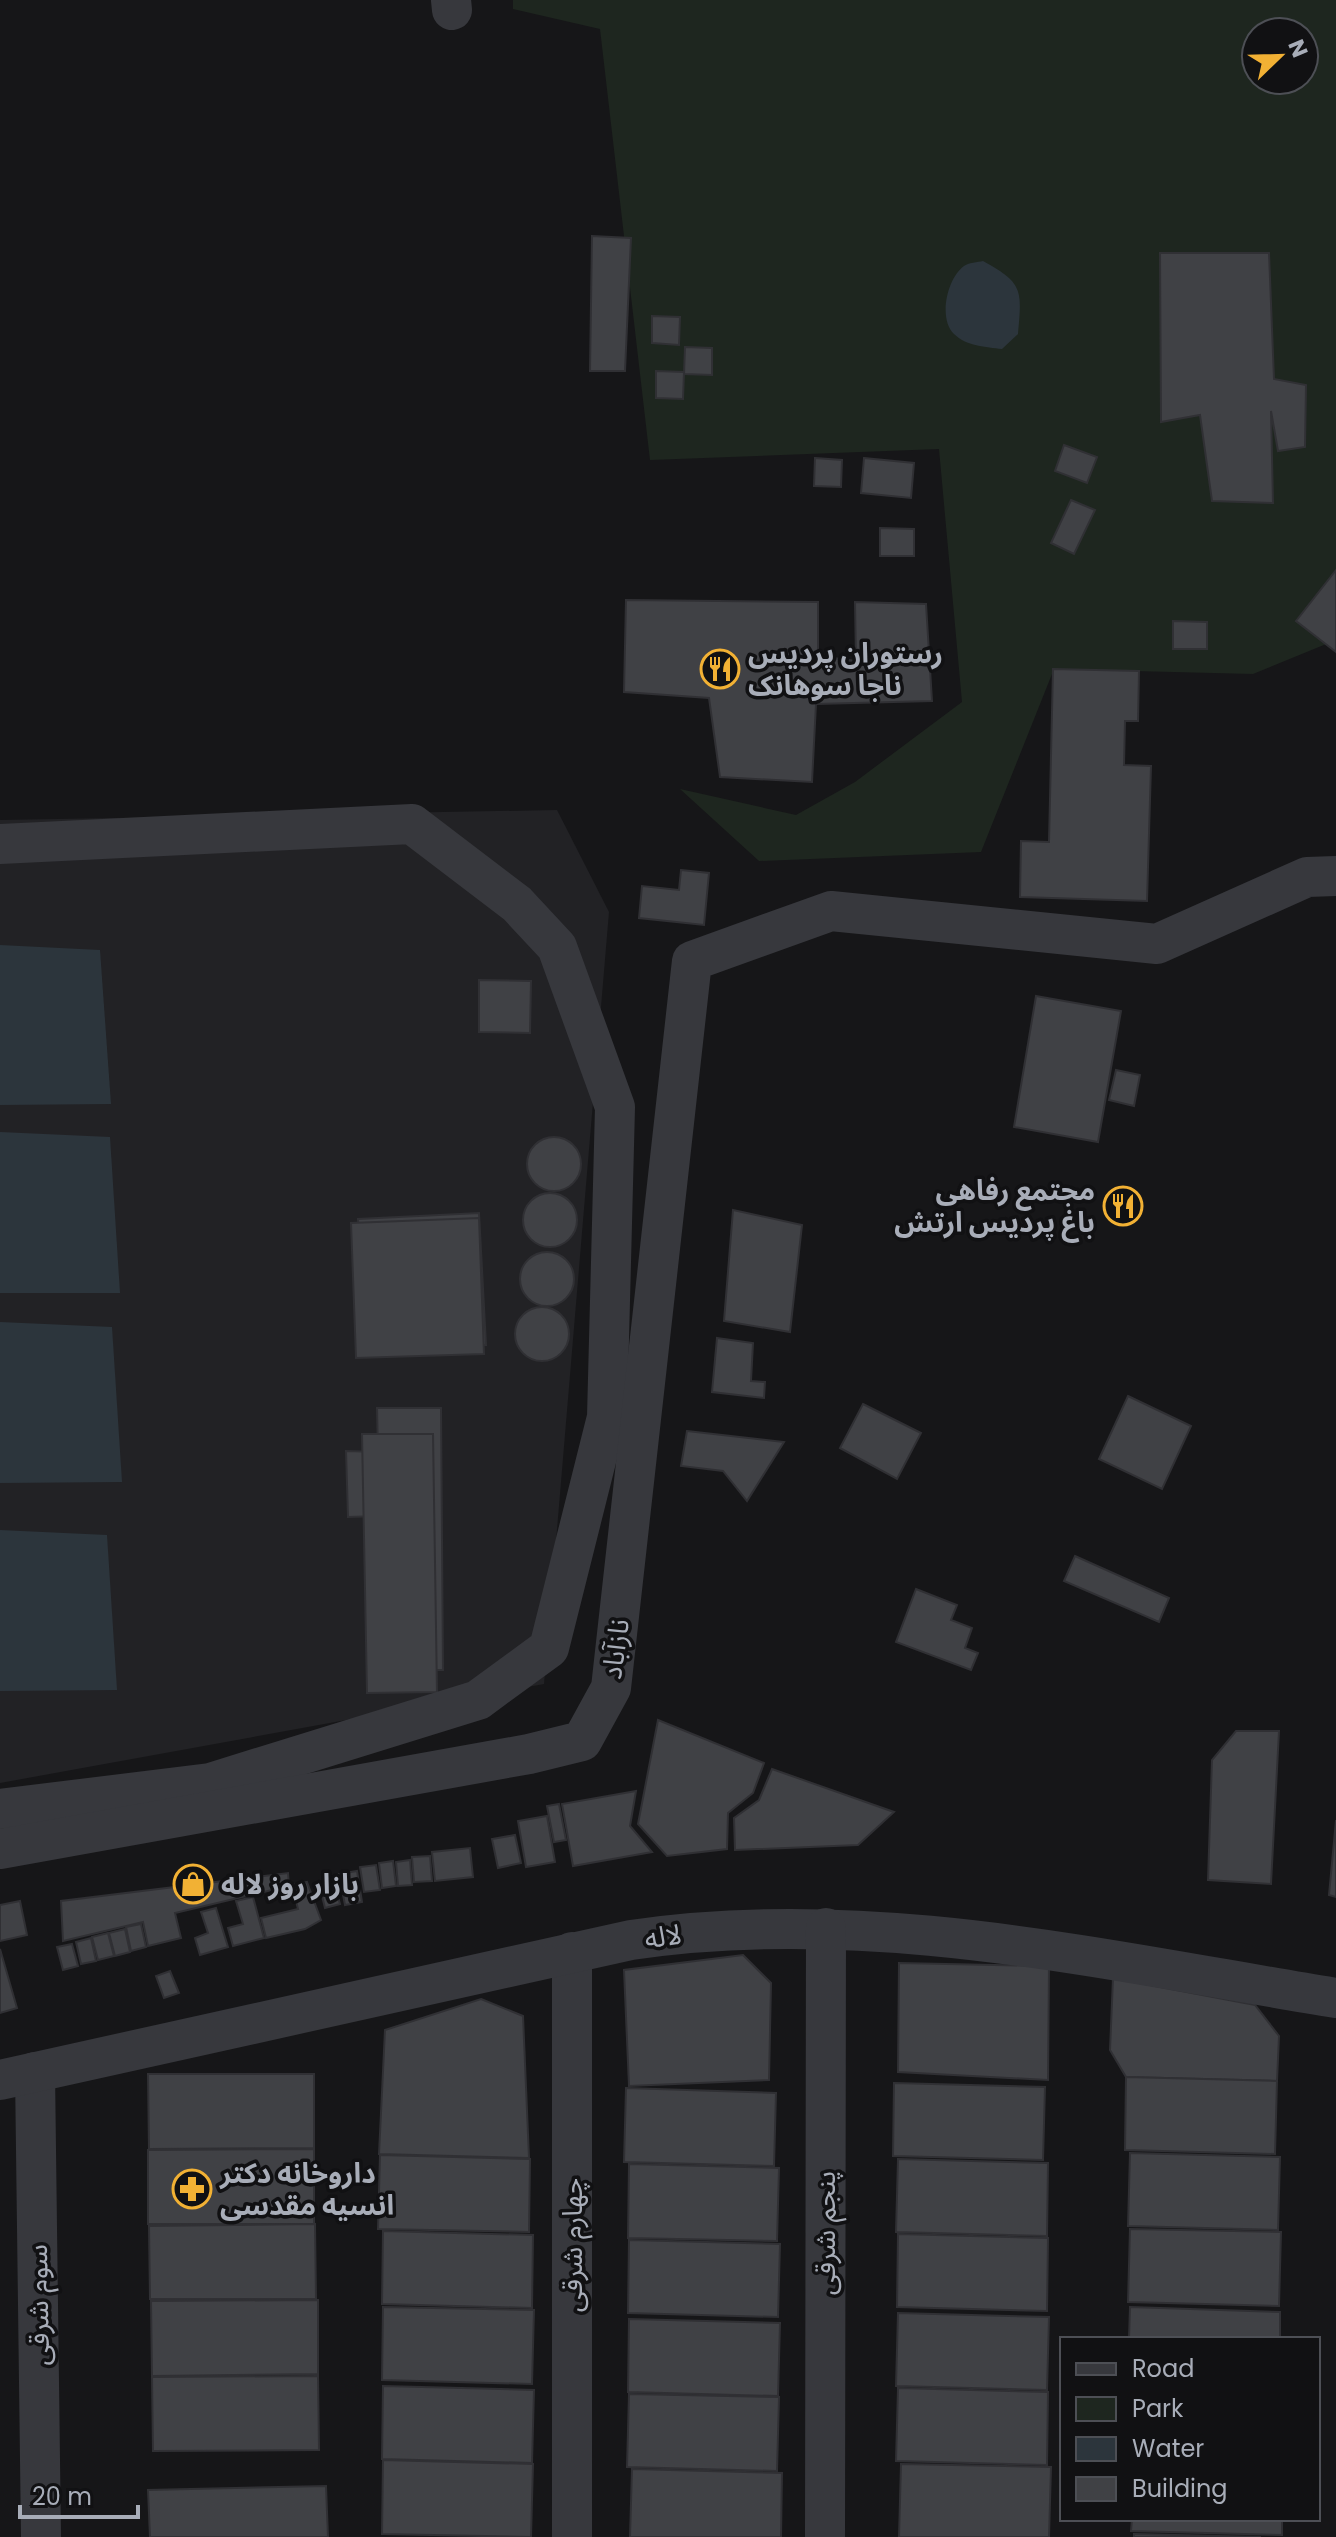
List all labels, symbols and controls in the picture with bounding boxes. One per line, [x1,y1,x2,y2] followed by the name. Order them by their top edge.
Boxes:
[1240,16,1320,96] north arrow
[1280,35,1315,62] text: N
[748,634,943,705] place label: رستوران پردیس ناجا سوهانک
[699,648,741,690] restaurant icon: رستوران پردیس ناجا سوهانک
[894,1171,1095,1243] place label: مجتمع رفاهی باغ پردیس ارتش
[1102,1185,1144,1227] restaurant icon: مجتمع رفاهی باغ پردیس ارتش
[592,1616,639,1682] street label: نازآباد
[172,1863,214,1905] shop icon: بازار روز لاله
[221,1865,359,1904] place label: بازار روز لاله
[642,1915,684,1958] street label: لاله
[219,2154,394,2225] place label: داروخانه دکتر انسیه مقدسی
[171,2168,213,2210] pharmacy icon: داروخانه دکتر انسیه مقدسی
[806,2171,847,2295] street label: پنجم شرقی
[553,2178,593,2312] street label: چهارم شرقی
[18,2244,60,2366] street label: سوم شرقی
[1060,2337,1320,2521] legend
[1132,2352,1194,2385] text: Road
[1132,2392,1184,2425] text: Park
[1132,2432,1204,2465] text: Water
[20,2469,138,2519] scale bar
[1132,2472,1228,2505] text: Building
[32,2480,92,2513] text: 20 m

